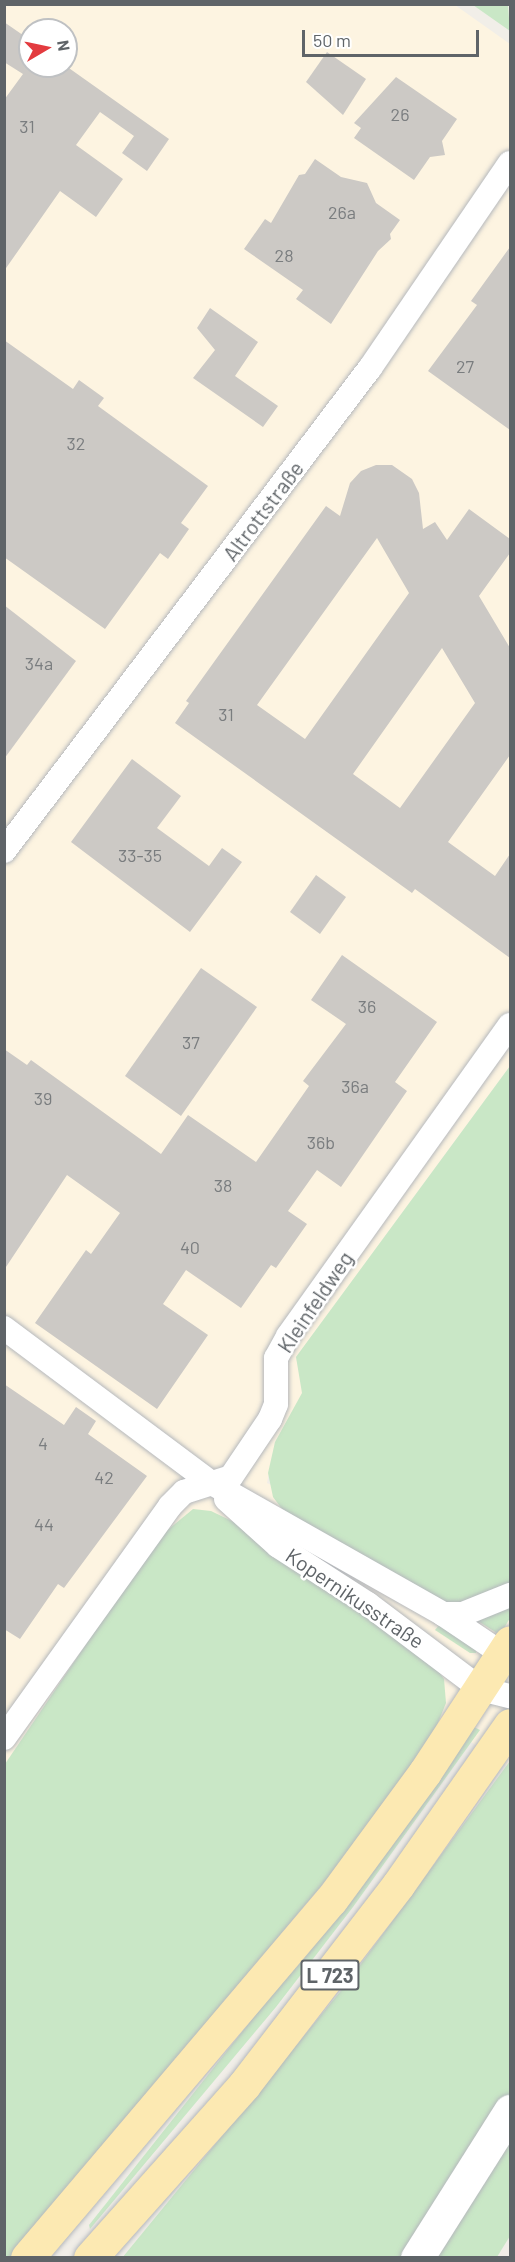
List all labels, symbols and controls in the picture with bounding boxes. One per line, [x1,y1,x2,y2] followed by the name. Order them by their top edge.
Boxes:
[18,18,78,78] north arrow
[305,18,482,56] scale bar
[313,29,351,51] text: 50 m
[54,39,75,52] text: N
[391,103,409,125] house number: 26
[19,115,35,137] house number: 31
[328,201,356,223] house number: 26a
[274,244,294,266] house number: 28
[456,355,474,377] house number: 27
[67,432,85,454] house number: 32
[217,456,309,566] street label: Altrottstraße
[25,652,53,674] house number: 34a
[218,703,234,725] house number: 31
[118,844,162,866] house number: 33-35
[358,995,376,1017] house number: 36
[182,1031,200,1053] house number: 37
[341,1075,369,1097] house number: 36a
[34,1087,52,1109] house number: 39
[307,1131,335,1153] house number: 36b
[214,1174,232,1196] house number: 38
[180,1236,200,1258] house number: 40
[272,1247,358,1357] street label: Kleinfeldweg
[38,1432,48,1454] house number: 4
[94,1466,114,1488] house number: 42
[34,1513,54,1535] house number: 44
[281,1542,429,1654] street label: Kopernikusstraße
[300,1958,360,1992] road number: L 723

